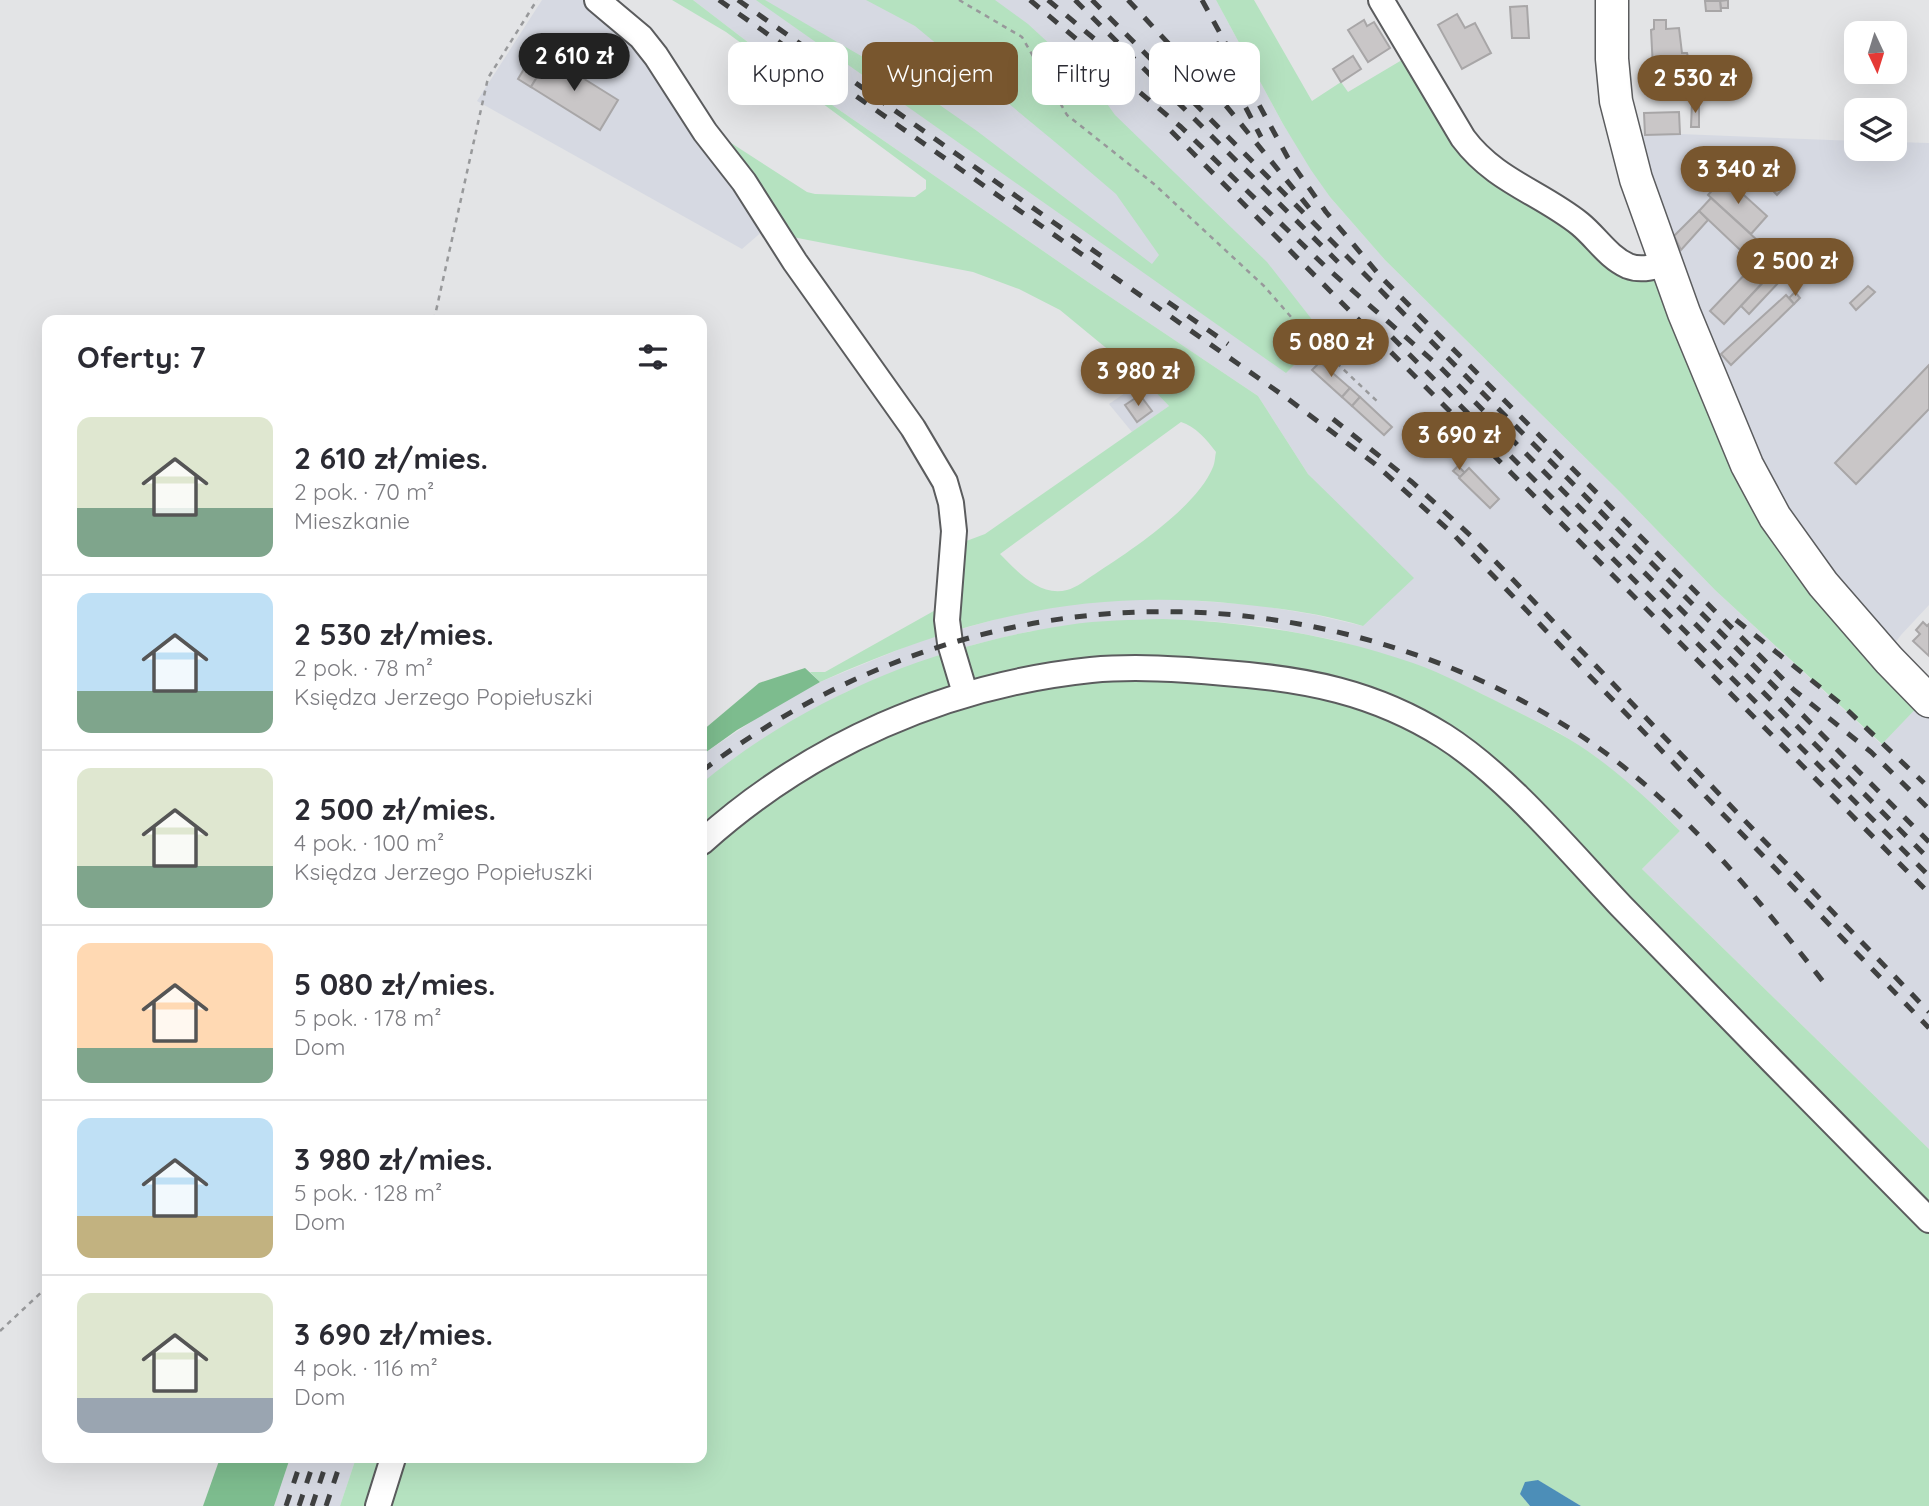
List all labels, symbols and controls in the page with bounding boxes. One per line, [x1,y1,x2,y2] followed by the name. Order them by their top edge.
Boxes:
[1844,21,1908,84] north arrow
[1844,21,1907,161] map controls
[502,34,646,93] pin: 2 610 zł
[535,41,613,70] text: 2 610 zł
[728,42,848,105] chip: Kupno
[862,42,1018,105] chip: Wynajem
[1032,42,1135,105] chip: Filtry
[1149,42,1260,105] chip: Nowe
[1623,55,1767,115] pin: 2 530 zł
[1653,63,1737,92] text: 2 530 zł
[1844,98,1907,161] button: layers
[1666,146,1810,206] pin: 3 340 zł
[1697,154,1779,183] text: 3 340 zł
[1723,238,1867,298] pin: 2 500 zł
[1753,246,1837,275] text: 2 500 zł
[1259,320,1403,379] pin: 5 080 zł
[1289,327,1373,356] text: 5 080 zł
[77,338,206,376] text: Oferty: 7
[634,338,672,376] icon: filters
[1066,348,1210,408] pin: 3 980 zł
[1097,356,1179,385] text: 3 980 zł
[1387,412,1531,472] pin: 3 690 zł
[1418,420,1500,449] text: 3 690 zł
[294,439,488,477] text: 2 610 zł/mies.
[133,445,217,529] icon: home
[294,477,434,506] text: 2 pok. · 70 m²
[294,506,410,535] text: Mieszkanie
[294,615,494,653] text: 2 530 zł/mies.
[133,621,217,705] icon: home
[294,653,433,682] text: 2 pok. · 78 m²
[294,682,593,711] text: Księdza Jerzego Popiełuszki
[294,790,496,828] text: 2 500 zł/mies.
[133,796,217,880] icon: home
[294,828,444,857] text: 4 pok. · 100 m²
[294,857,593,886] text: Księdza Jerzego Popiełuszki
[294,965,495,1003] text: 5 080 zł/mies.
[133,971,217,1055] icon: home
[294,1003,441,1032] text: 5 pok. · 178 m²
[294,1032,346,1061] text: Dom
[294,1140,493,1178] text: 3 980 zł/mies.
[133,1146,217,1230] icon: home
[294,1178,442,1207] text: 5 pok. · 128 m²
[294,1207,346,1236] text: Dom
[294,1315,493,1353] text: 3 690 zł/mies.
[133,1321,217,1405] icon: home
[294,1353,438,1382] text: 4 pok. · 116 m²
[294,1382,346,1411] text: Dom

